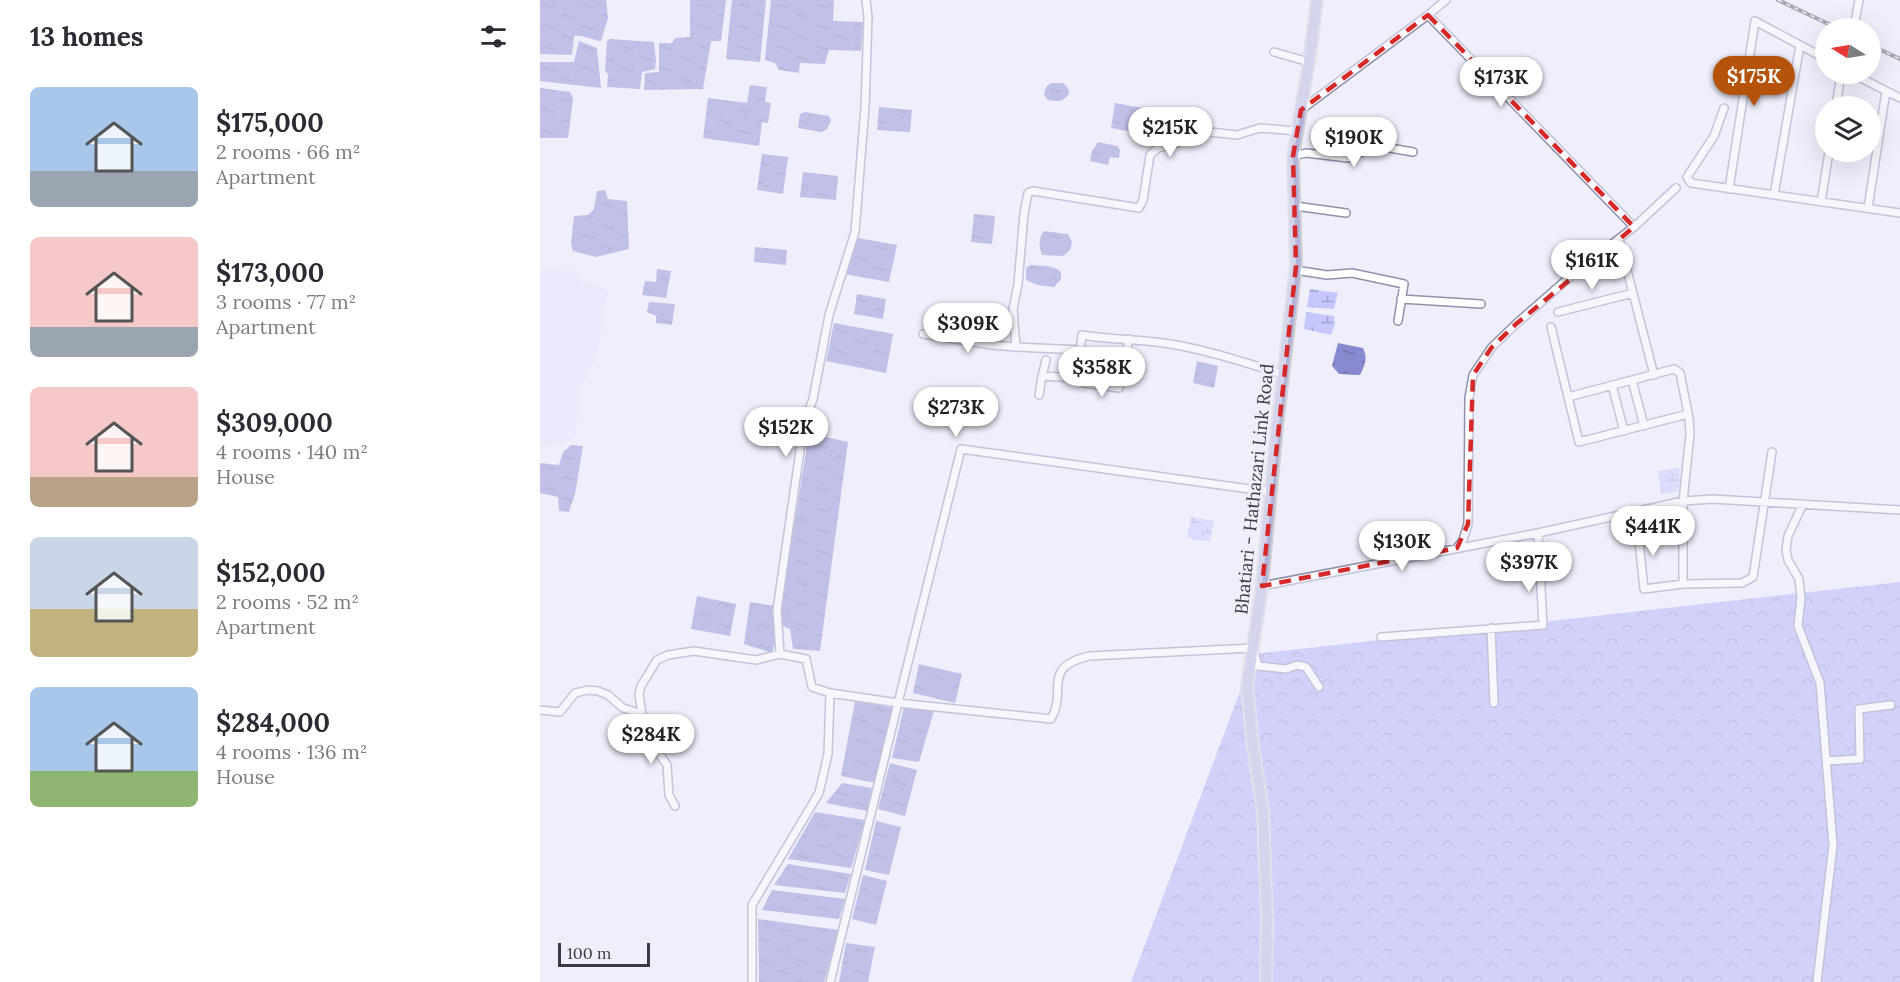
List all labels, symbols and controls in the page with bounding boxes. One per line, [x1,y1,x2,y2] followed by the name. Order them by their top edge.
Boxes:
[1815,18,1881,84] north arrow
[1815,18,1881,162] map controls
[30,20,143,53] text: 13 homes
[477,20,510,53] icon: filters
[1712,56,1796,107] pin: $175K
[1459,57,1543,108] pin: $173K
[1727,63,1781,88] text: $175K
[1474,64,1528,89] text: $173K
[1815,96,1881,162] button: layers
[216,106,324,139] text: $175,000
[1128,107,1212,158] pin: $215K
[78,111,150,183] icon: home
[1142,114,1198,139] text: $215K
[1312,117,1396,168] pin: $190K
[1325,124,1383,149] text: $190K
[216,139,361,164] text: 2 rooms · 66 m²
[216,164,316,189] text: Apartment
[1550,240,1634,291] pin: $161K
[1565,247,1619,272] text: $161K
[216,256,324,289] text: $173,000
[78,261,150,333] icon: home
[216,289,356,314] text: 3 rooms · 77 m²
[926,303,1010,354] pin: $309K
[937,310,999,335] text: $309K
[216,314,316,339] text: Apartment
[1060,347,1144,398] pin: $358K
[1072,354,1132,379] text: $358K
[1229,362,1279,616] street label: Bhatiari - Hathazari Link Road
[914,387,998,438] pin: $273K
[927,394,985,419] text: $273K
[216,406,333,439] text: $309,000
[744,407,828,458] pin: $152K
[78,411,150,483] icon: home
[758,414,814,439] text: $152K
[216,439,368,464] text: 4 rooms · 140 m²
[216,464,275,489] text: House
[1611,506,1695,557] pin: $441K
[1625,513,1681,538] text: $441K
[1360,521,1444,572] pin: $130K
[1373,528,1431,553] text: $130K
[1487,542,1571,593] pin: $397K
[1500,549,1558,574] text: $397K
[216,556,325,589] text: $152,000
[78,561,150,633] icon: home
[216,589,359,614] text: 2 rooms · 52 m²
[216,614,316,639] text: Apartment
[216,706,330,739] text: $284,000
[78,711,150,783] icon: home
[609,714,693,765] pin: $284K
[621,721,681,746] text: $284K
[216,739,368,764] text: 4 rooms · 136 m²
[216,764,275,789] text: House
[558,940,650,968] scale bar
[567,943,611,963] text: 100 m

